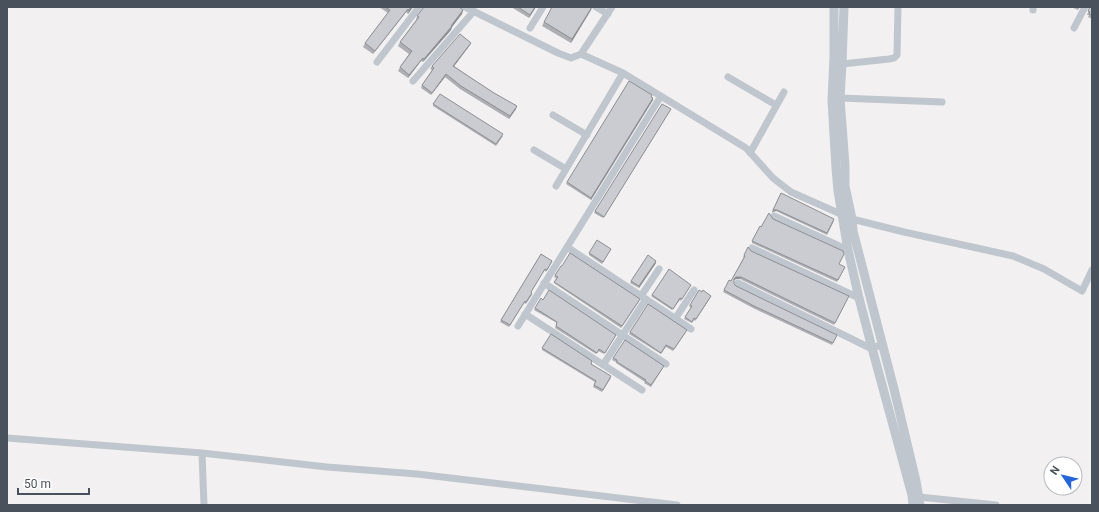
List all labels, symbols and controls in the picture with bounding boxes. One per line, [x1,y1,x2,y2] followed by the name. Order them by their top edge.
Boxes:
[1043,456,1083,496] north arrow
[1048,463,1063,477] text: N
[18,470,89,496] scale bar
[24,477,51,491] text: 50 m

